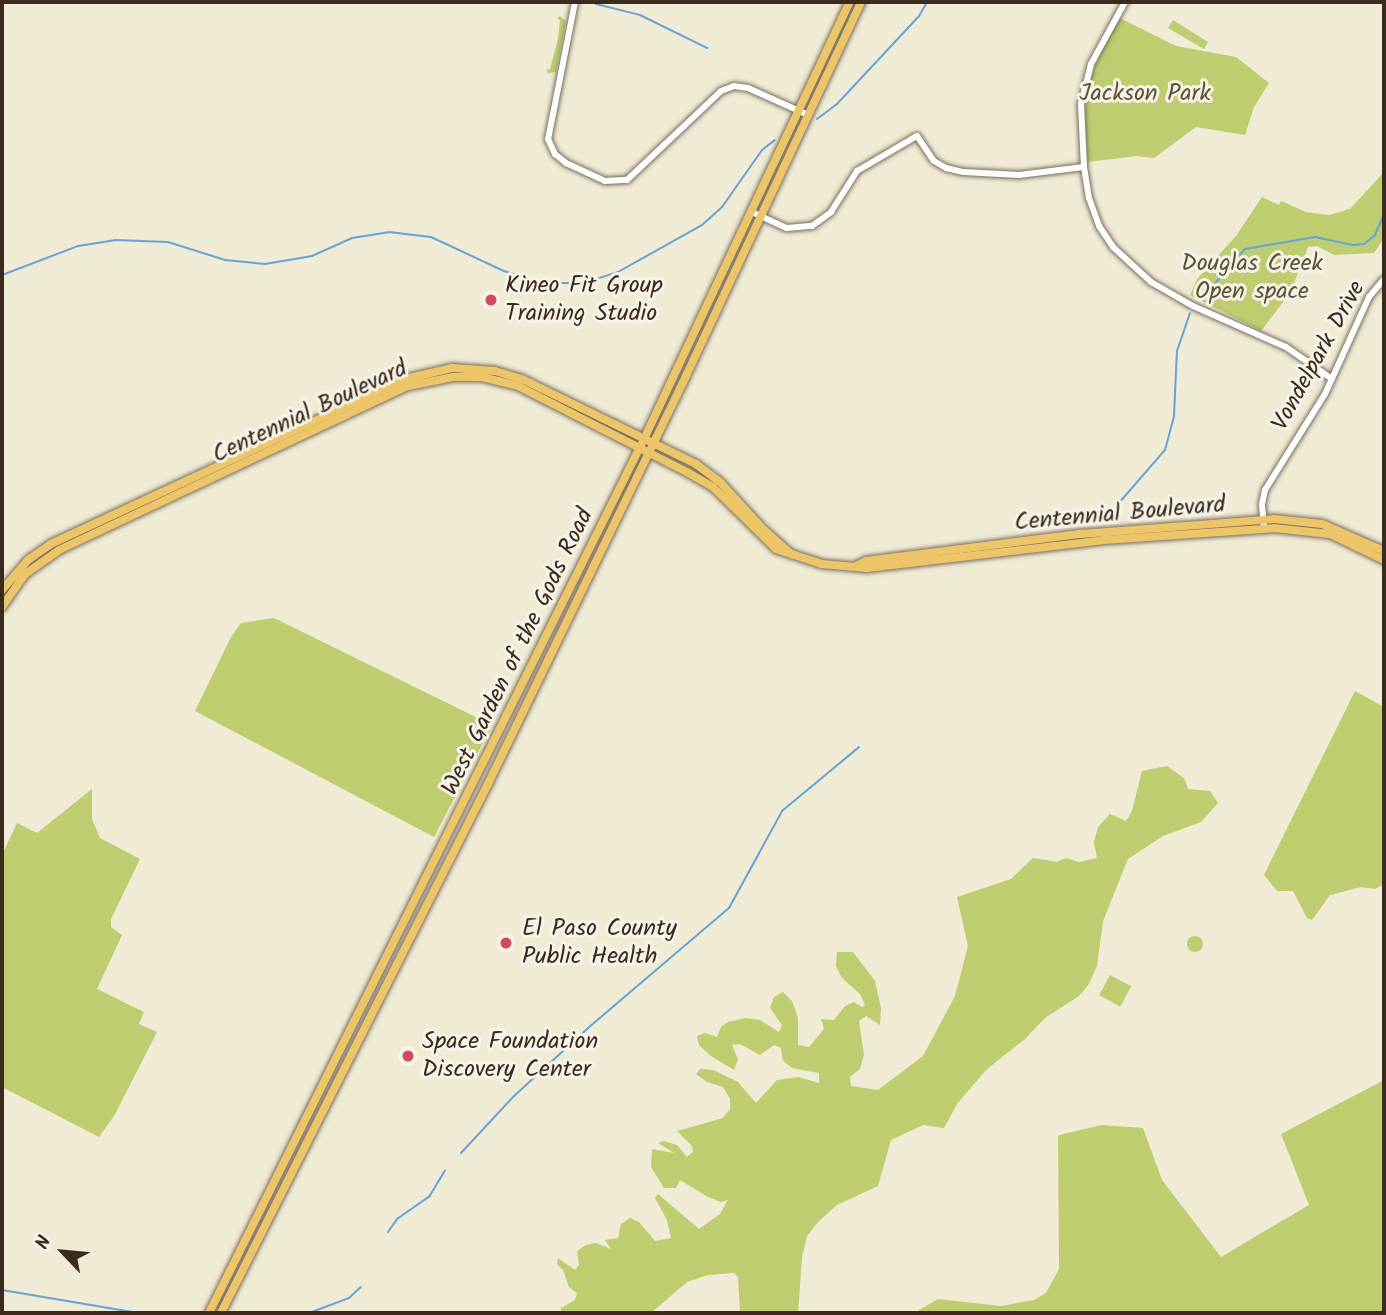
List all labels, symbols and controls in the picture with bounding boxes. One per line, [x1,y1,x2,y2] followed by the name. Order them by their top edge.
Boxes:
[1079,80,1211,108] park label: Jackson Park
[1181,250,1323,306] park label: Douglas Creek Open space
[505,272,663,328] place label: Kineo Fit Group Training Studio
[1266,276,1372,436] street label: Vondelpark Drive
[483,292,499,308] marker: Kineo Fit Group Training Studio
[208,354,412,470] street label: Centennial Boulevard
[1013,490,1227,538] street label: Centennial Boulevard
[436,504,600,800] street label: West Garden of the Gods Road
[522,915,677,971] place label: El Paso County Public Health
[496,933,516,953] marker: El Paso County Public Health
[422,1028,598,1084] place label: Space Foundation Discovery Center
[400,1048,416,1064] marker: Space Foundation Discovery Center
[28,1217,98,1287] north arrow
[28,1231,60,1255] text: N

